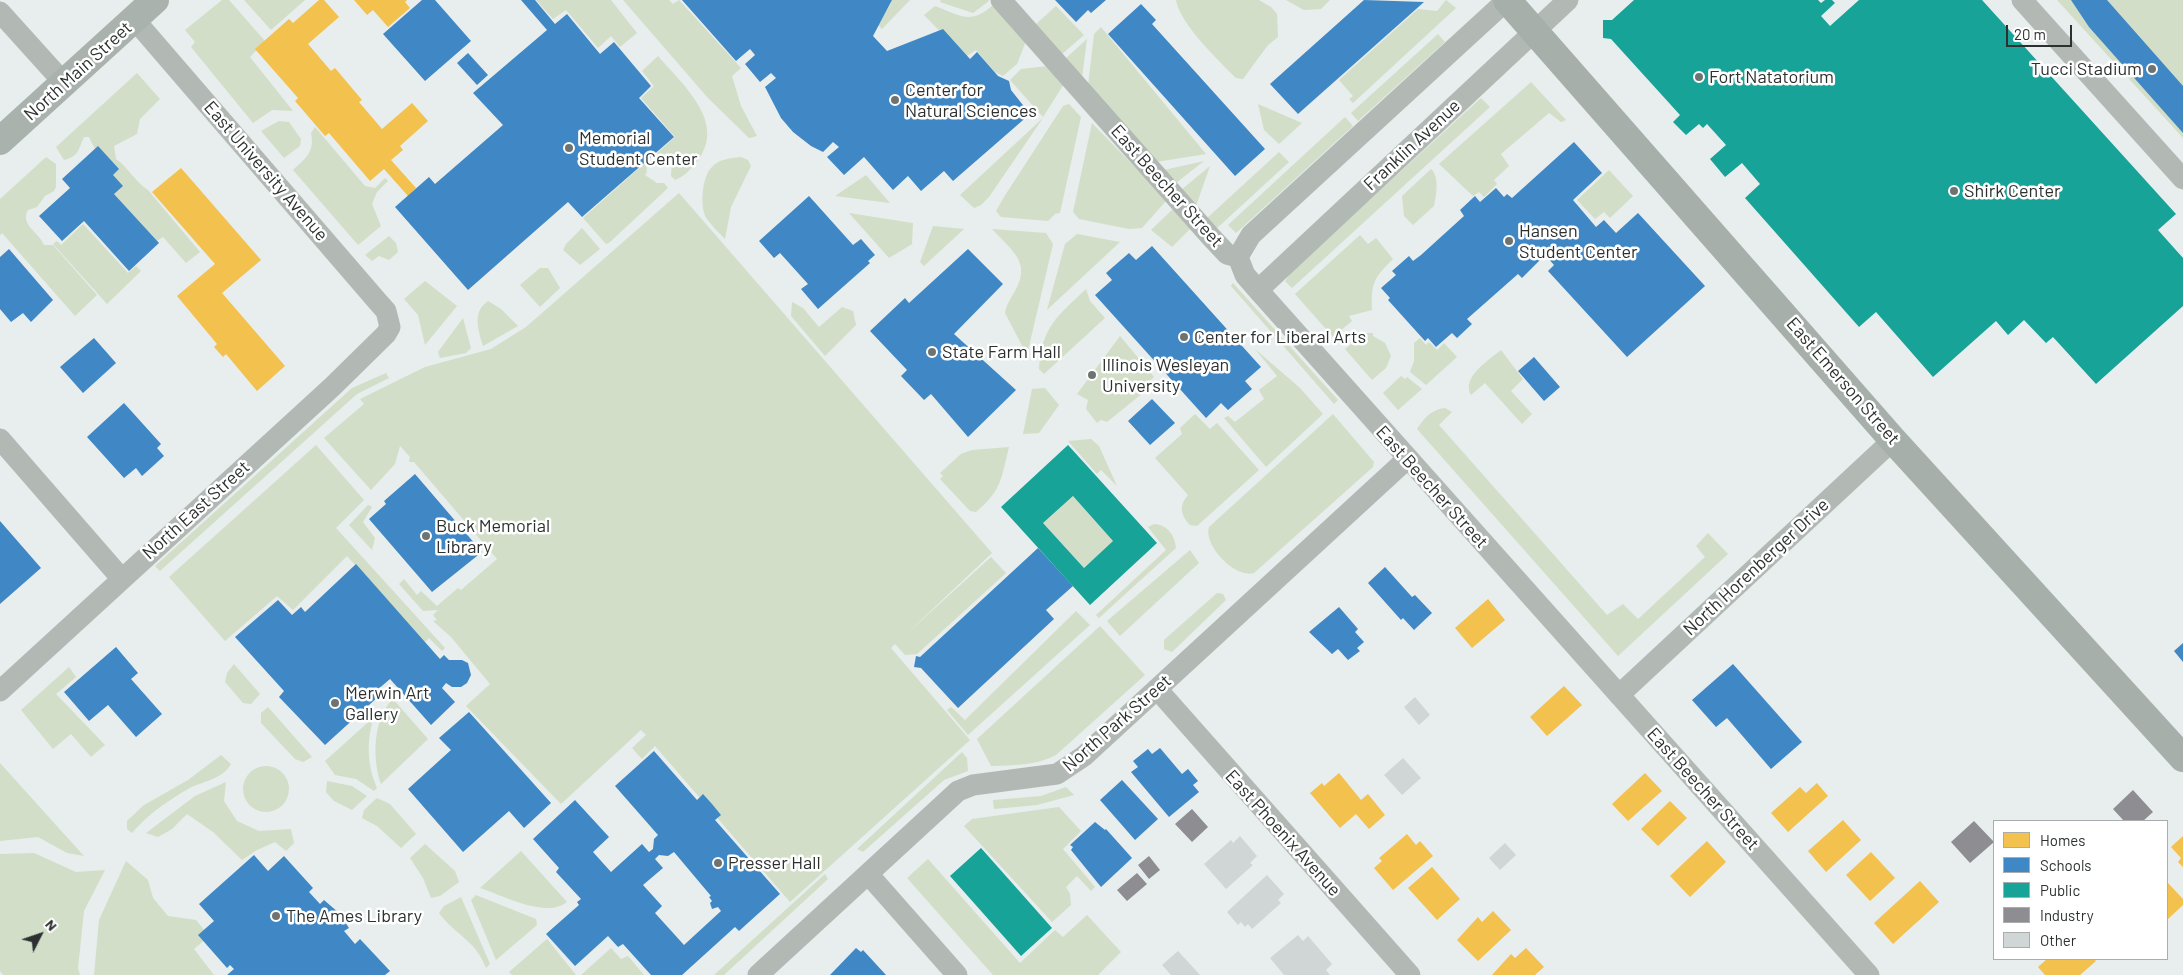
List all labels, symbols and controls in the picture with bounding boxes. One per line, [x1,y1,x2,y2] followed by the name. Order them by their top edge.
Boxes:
[2008,15,2074,47] scale bar
[20,17,136,125] street label: North Main Street
[2014,25,2046,43] text: 20 m
[2031,58,2142,80] place label: Tucci Stadium
[2146,63,2158,75] marker: Tucci Stadium
[1709,66,1834,88] place label: Fort Natatorium
[1693,71,1705,83] marker: Fort Natatorium
[905,79,1037,122] place label: Center for Natural Sciences
[889,94,901,106] marker: Center for Natural Sciences
[1359,95,1465,195] street label: Franklin Avenue
[199,97,333,245] street label: East University Avenue
[1106,120,1228,252] street label: East Beecher Street
[579,127,698,170] place label: Memorial Student Center
[563,142,575,154] marker: Memorial Student Center
[1964,180,2061,202] place label: Shirk Center
[1948,185,1960,197] marker: Shirk Center
[1519,220,1638,262] place label: Hansen Student Center
[1503,235,1515,247] marker: Hansen Student Center
[1782,313,1904,449] street label: East Emerson Street
[1194,326,1366,348] place label: Center for Liberal Arts
[1178,331,1190,343] marker: Center for Liberal Arts
[942,341,1061,363] place label: State Farm Hall
[926,346,938,358] marker: State Farm Hall
[1102,354,1229,396] place label: Illinois Wesleyan University
[1086,369,1098,381] marker: Illinois Wesleyan University
[1371,421,1493,553] street label: East Beecher Street
[138,456,254,564] street label: North East Street
[1679,494,1833,640] street label: North Horenberger Drive
[436,515,550,558] place label: Buck Memorial Library
[420,530,432,542] marker: Buck Memorial Library
[1058,670,1176,776] street label: North Park Street
[345,682,430,724] place label: Merwin Art Gallery
[329,697,341,709] marker: Merwin Art Gallery
[1642,723,1764,855] street label: East Beecher Street
[1221,766,1345,900] street label: East Phoenix Avenue
[1993,820,2168,960] legend
[2040,831,2085,849] text: Homes
[728,852,821,874] place label: Presser Hall
[2040,856,2092,874] text: Schools
[712,857,724,869] marker: Presser Hall
[2040,881,2080,899] text: Public
[286,905,422,927] place label: The Ames Library
[2040,906,2094,924] text: Industry
[15,910,65,960] north arrow
[270,910,282,922] marker: The Ames Library
[42,916,61,934] text: N
[2040,931,2076,949] text: Other

